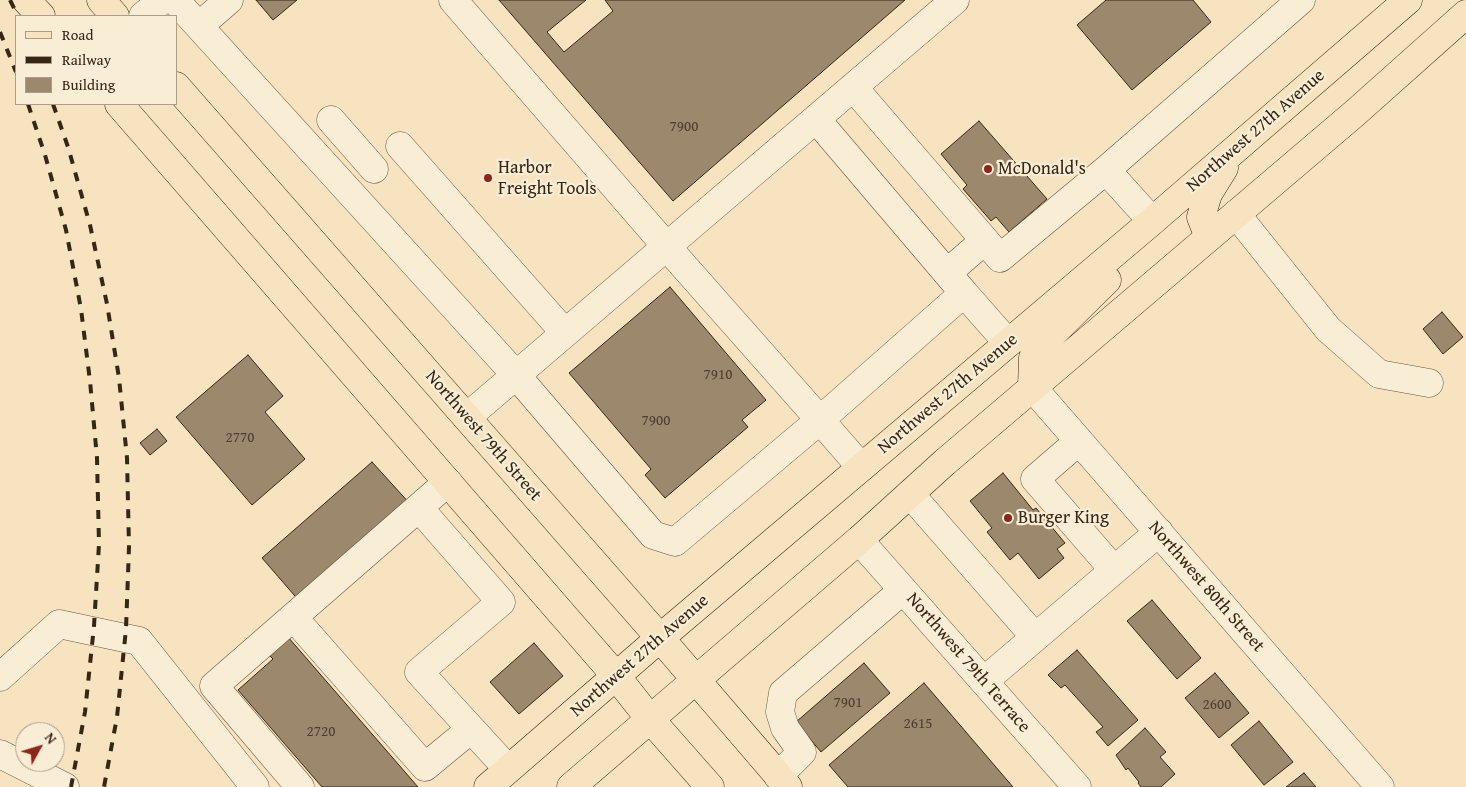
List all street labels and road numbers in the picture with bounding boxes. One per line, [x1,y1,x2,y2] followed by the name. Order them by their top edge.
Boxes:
[1182,65,1330,197] street label: Northwest 27th Avenue
[874,329,1022,459] street label: Northwest 27th Avenue
[420,366,546,506] street label: Northwest 79th Street
[1143,517,1269,657] street label: Northwest 80th Street
[901,589,1035,737] street label: Northwest 79th Terrace
[566,590,714,722] street label: Northwest 27th Avenue

